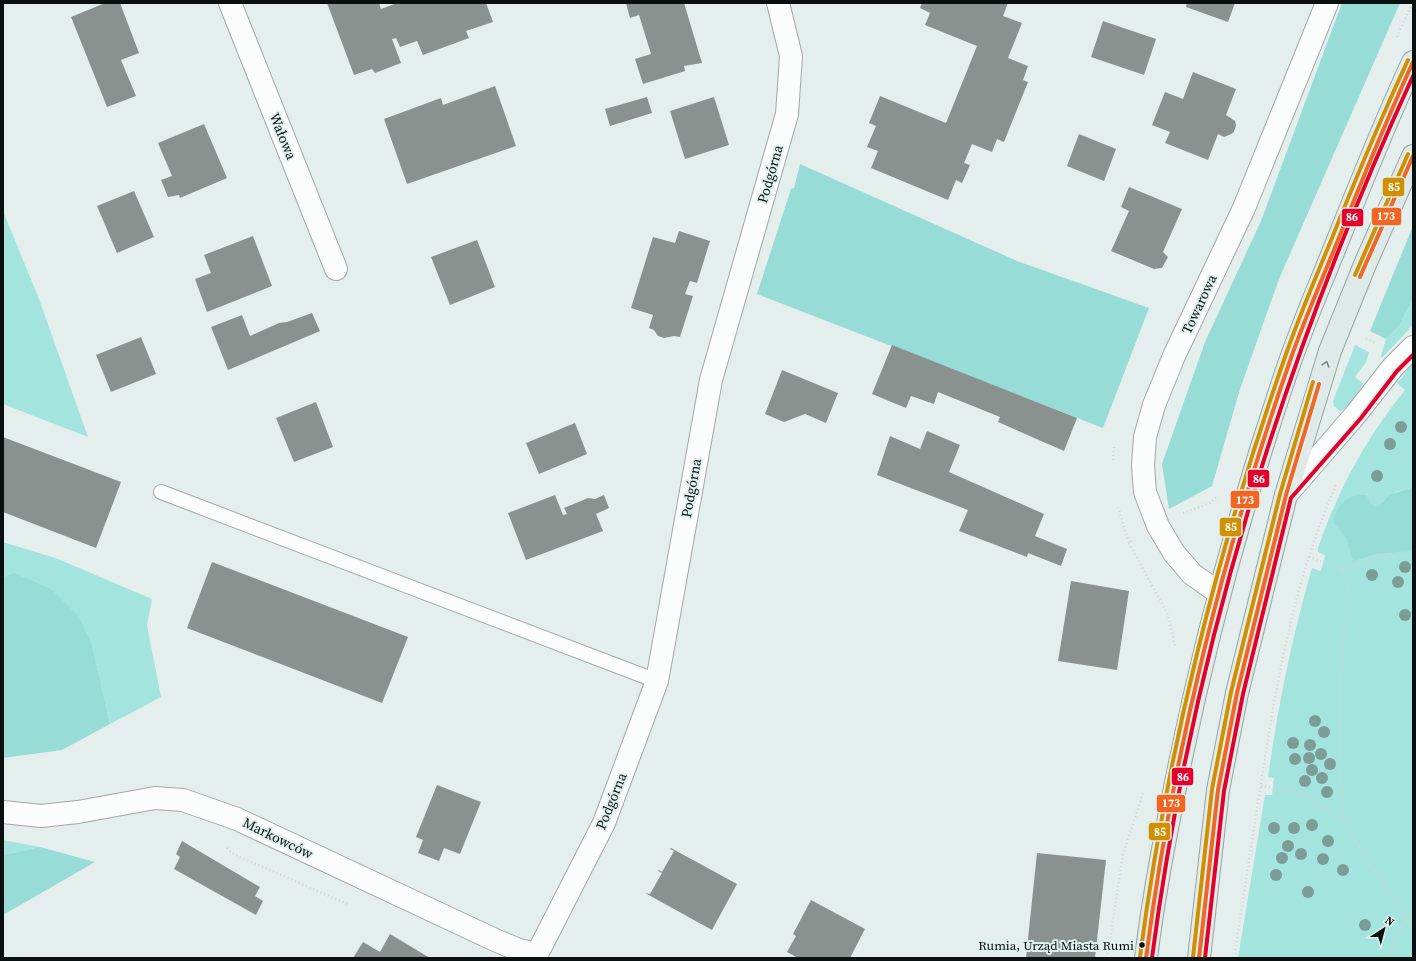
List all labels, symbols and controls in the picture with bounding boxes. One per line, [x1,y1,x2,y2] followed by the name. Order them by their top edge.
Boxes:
[265,110,302,163] street label: Wałowa
[752,142,788,205] street label: Podgórna
[1382,177,1405,197] line badge: 85
[1388,180,1400,195] text: 85
[1371,207,1402,226] line badge: 173
[1341,208,1364,227] line badge: 86
[1377,209,1395,224] text: 173
[1346,210,1358,225] text: 86
[1176,270,1222,337] street label: Towarowa
[1321,360,1330,367] one-way arrow
[676,456,706,519] street label: Podgórna
[1247,469,1270,488] line badge: 86
[1253,472,1265,487] text: 86
[1230,490,1260,509] line badge: 173
[1236,493,1254,508] text: 173
[1219,517,1242,537] line badge: 85
[1225,520,1237,535] text: 85
[1171,767,1194,786] line badge: 86
[591,769,632,832] street label: Podgórna
[1177,770,1189,785] text: 86
[1156,794,1186,813] line badge: 173
[1162,796,1180,811] text: 173
[240,812,317,864] street label: Markowców
[1148,822,1171,841] line badge: 85
[1154,825,1166,840] text: 85
[1364,909,1404,949] north arrow
[1382,913,1397,930] text: N
[978,937,1134,954] place label: Rumia, Urząd Miasta Rumi
[1137,940,1147,950] marker: Rumia, Urząd Miasta Rumi

